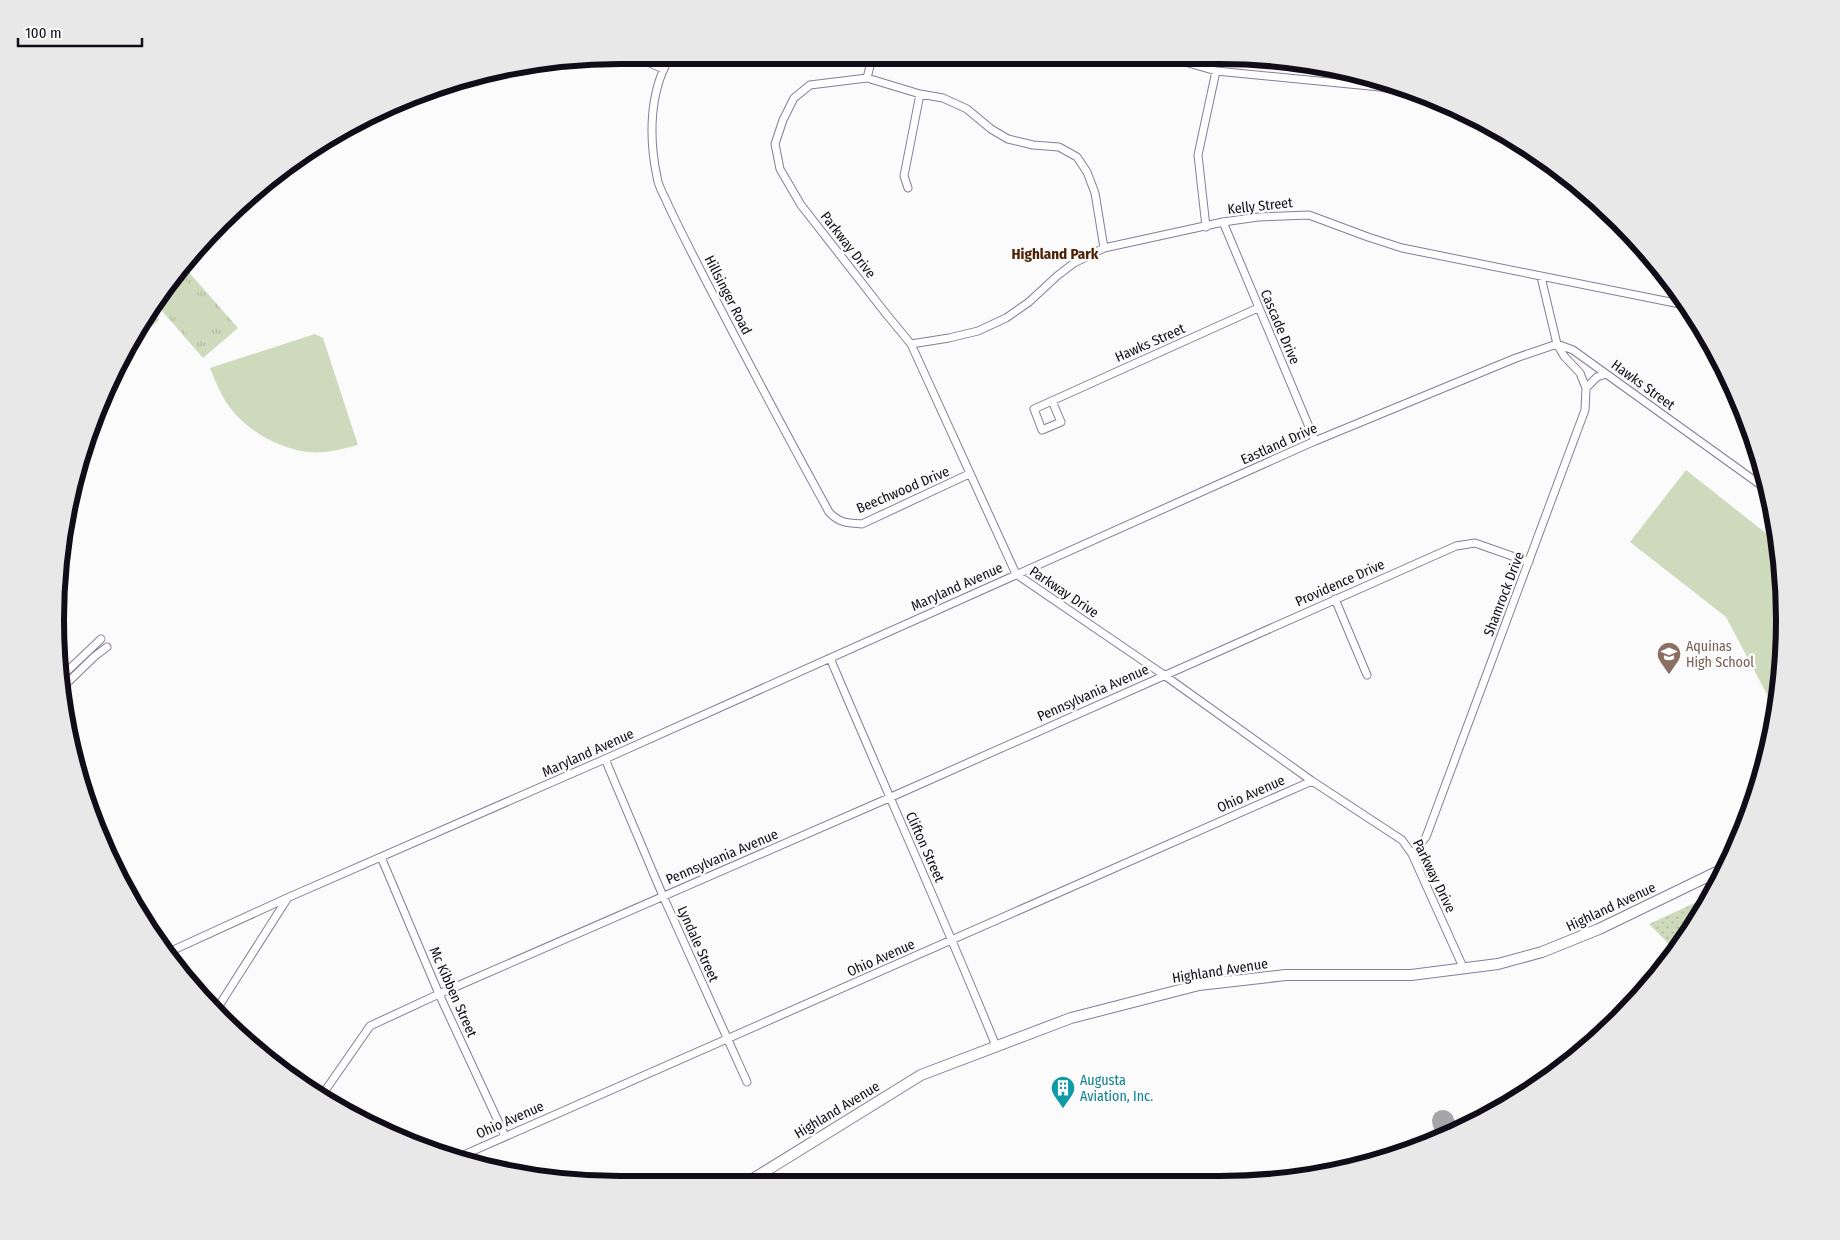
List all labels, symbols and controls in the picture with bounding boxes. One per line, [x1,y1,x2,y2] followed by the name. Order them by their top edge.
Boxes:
[18,15,141,47] scale bar
[25,24,62,42] text: 100 m
[1227,194,1294,218] street label: Kelly Street
[817,208,879,282] street label: Parkway Drive
[1012,245,1099,263] district label: Highland Park
[701,252,755,338] street label: Hillsinger Road
[1257,287,1303,367] street label: Cascade Drive
[1112,320,1188,366] street label: Hawks Street
[1608,356,1679,414] street label: Hawks Street
[1238,420,1320,468] street label: Eastland Drive
[854,463,952,517] street label: Beechwood Drive
[1480,549,1528,639] street label: Shamrock Drive
[1293,556,1387,610] street label: Providence Drive
[908,559,1006,615] street label: Maryland Avenue
[1026,563,1102,621] street label: Parkway Drive
[1686,638,1754,671] place label: Aquinas High School
[1656,641,1682,675] school or university icon: Aquinas High School
[1035,661,1151,725] street label: Pennsylvania Avenue
[539,725,637,781] street label: Maryland Avenue
[1214,771,1288,816] street label: Ohio Avenue
[902,809,948,885] street label: Clifton Street
[663,826,781,888] street label: Pennsylvania Avenue
[1409,836,1459,916] street label: Parkway Drive
[1564,879,1658,935] street label: Highland Avenue
[674,903,722,985] street label: Lyndale Street
[844,935,918,980] street label: Ohio Avenue
[425,944,481,1040] street label: Mc Kibben Street
[1171,955,1269,987] street label: Highland Avenue
[1080,1072,1153,1105] place label: Augusta Aviation, Inc.
[1050,1075,1076,1109] building icon: Augusta Aviation, Inc.
[791,1078,883,1142] street label: Highland Avenue
[473,1097,547,1142] street label: Ohio Avenue

